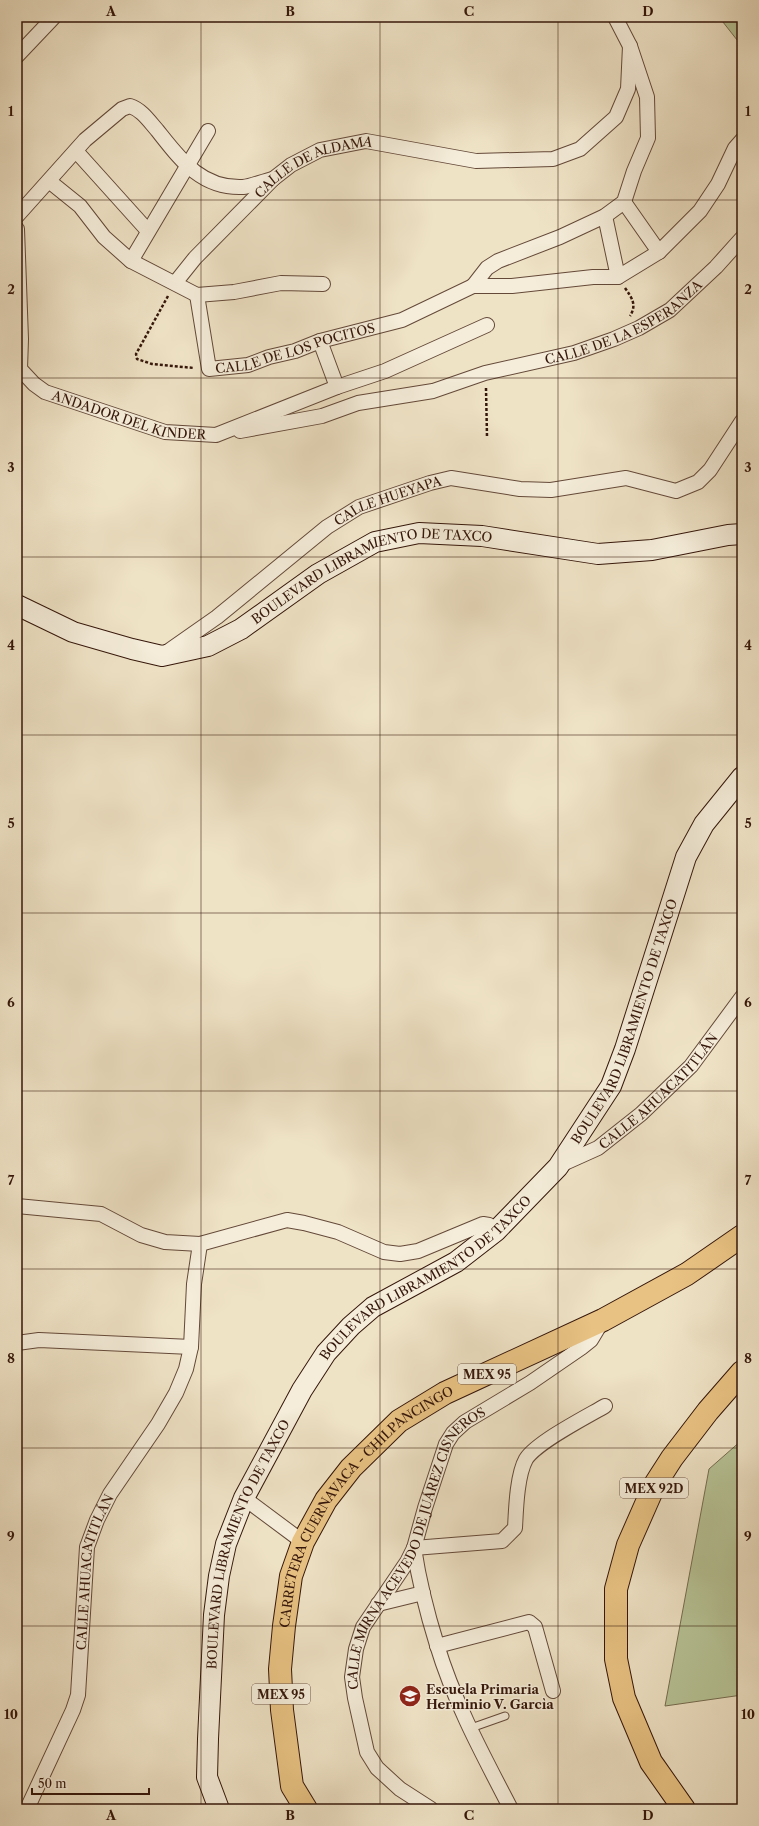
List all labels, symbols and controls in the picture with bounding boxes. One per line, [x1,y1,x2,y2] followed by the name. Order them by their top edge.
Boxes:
[105,3,117,19] text: A
[285,3,295,19] text: B
[464,3,474,19] text: C
[642,3,654,19] text: D
[8,103,14,119] text: 1
[745,103,751,119] text: 1
[251,132,374,201] street label: CALLE DE ALDAMA
[543,276,705,367] street label: CALLE DE LA ESPERANZA
[7,281,15,297] text: 2
[744,281,752,297] text: 2
[215,319,377,376] street label: CALLE DE LOS POCITOS
[49,387,208,442] street label: ANDADOR DEL KINDER
[7,459,15,475] text: 3
[744,459,752,475] text: 3
[331,472,443,529] street label: CALLE HUEYAPA
[248,525,494,627] street label: BOULEVARD LIBRAMIENTO DE TAXCO
[7,637,15,653] text: 4
[744,637,752,653] text: 4
[7,815,15,831] text: 5
[744,815,752,831] text: 5
[568,897,680,1147] street label: BOULEVARD LIBRAMIENTO DE TAXCO
[7,994,15,1010] text: 6
[744,994,752,1010] text: 6
[595,1030,721,1152] street label: CALLE AHUACATITLÁN
[8,1172,15,1188] text: 7
[745,1172,752,1188] text: 7
[316,1192,534,1363] street label: BOULEVARD LIBRAMIENTO DE TAXCO
[7,1350,15,1366] text: 8
[744,1350,752,1366] text: 8
[458,1364,516,1384] road number: MEX 95
[276,1382,456,1629] street label: CARRETERA CUERNAVACA - CHILPANCINGO
[344,1404,488,1691] street label: CALLE MIRNA ACEVEDO DE JUÁREZ CISNEROS
[203,1416,293,1670] street label: BOULEVARD LIBRAMIENTO DE TAXCO
[620,1478,688,1498] road number: MEX 92D
[73,1491,117,1651] street label: CALLE AHUACATITLÁN
[7,1528,15,1544] text: 9
[744,1528,752,1544] text: 9
[426,1681,554,1712] place label: Escuela Primaria Herminio V. Garcìa
[397,1683,423,1709] school or university icon: Escuela Primaria Herminio V. Garcìa
[252,1684,310,1704] road number: MEX 95
[4,1706,18,1722] text: 10
[741,1706,755,1722] text: 10
[32,1770,149,1796] scale bar
[38,1776,67,1791] text: 50 m
[105,1807,117,1823] text: A
[285,1807,295,1823] text: B
[464,1807,474,1823] text: C
[642,1807,654,1823] text: D

